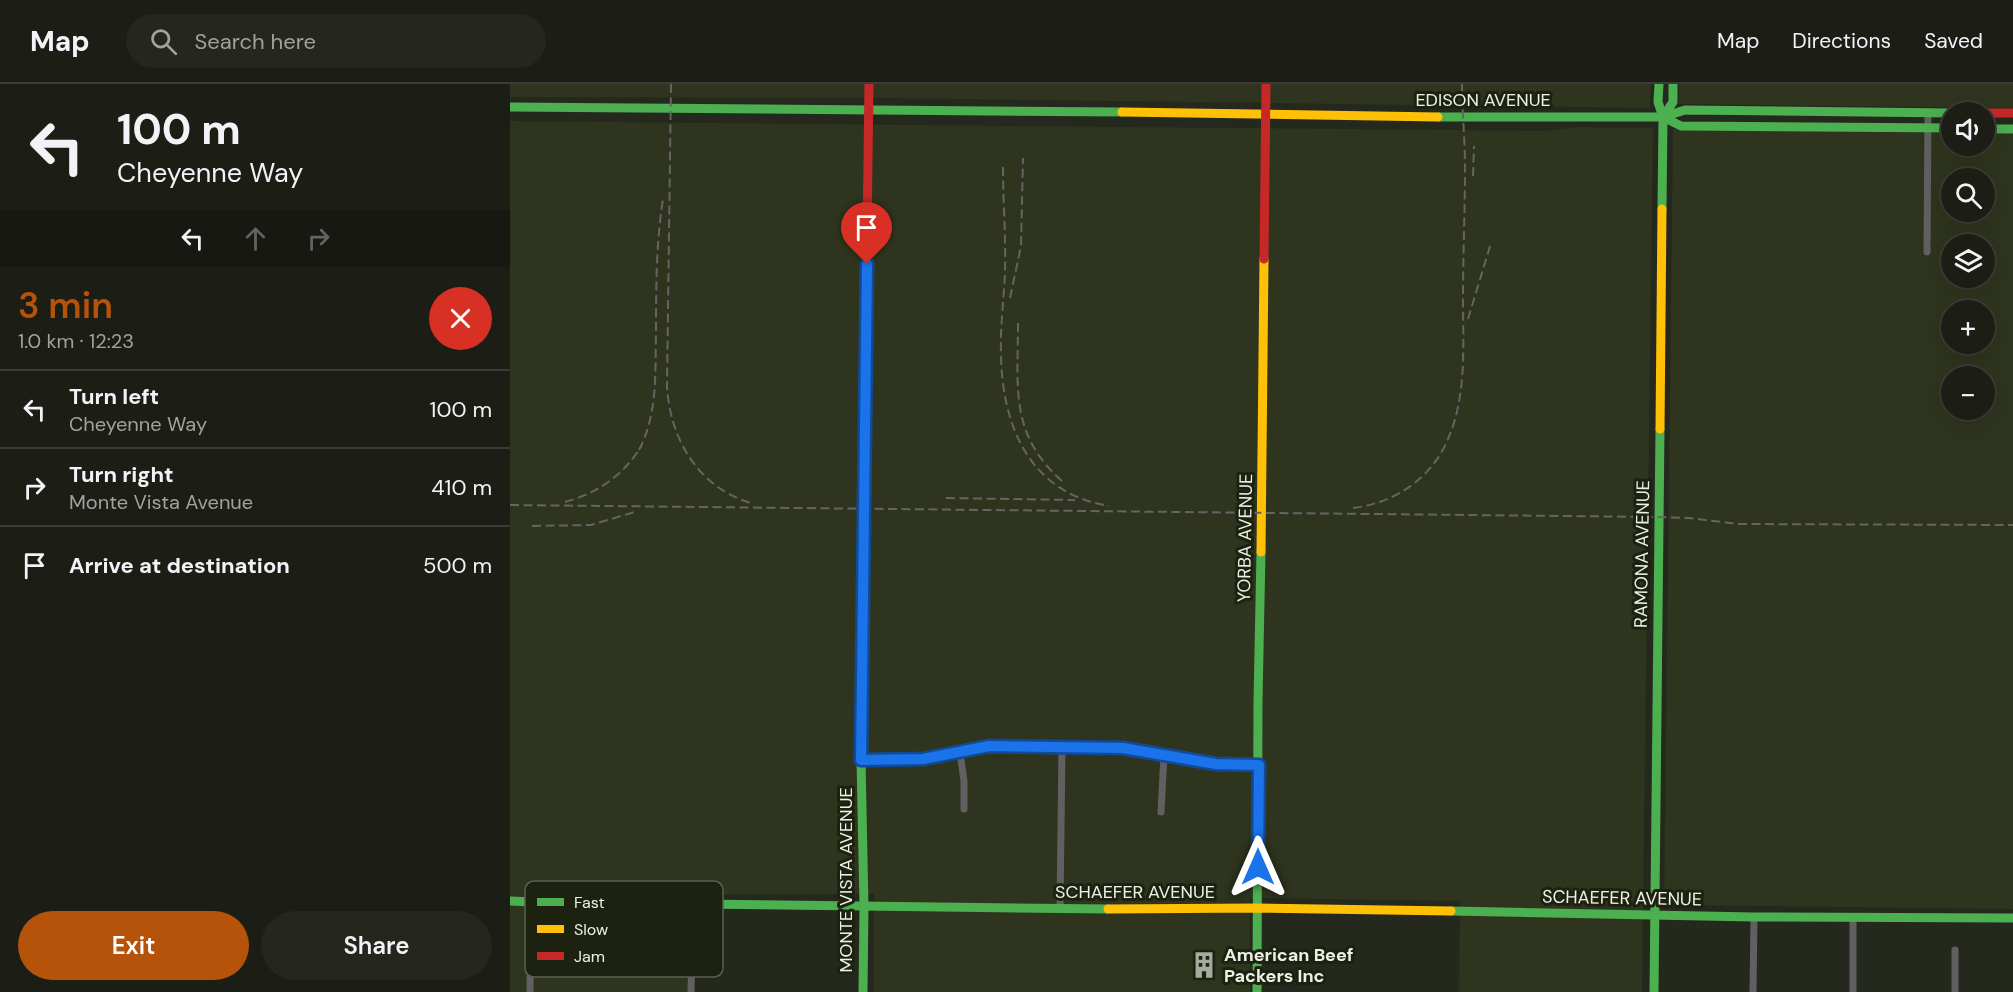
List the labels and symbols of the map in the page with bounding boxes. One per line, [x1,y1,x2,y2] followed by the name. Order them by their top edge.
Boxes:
[1415,88,1551,112] street label: EDISON AVENUE
[841,202,892,264] pin
[1232,474,1258,602] street label: YORBA AVENUE
[1629,480,1655,628] street label: RAMONA AVENUE
[834,787,858,973] street label: MONTE VISTA AVENUE
[1226,835,1290,899] position arrow
[1055,880,1215,904] street label: SCHAEFER AVENUE
[525,881,723,977] legend
[1542,885,1702,911] street label: SCHAEFER AVENUE
[574,892,605,913] text: Fast
[574,919,608,940] text: Slow
[1224,943,1353,988] place label: American Beef Packers Inc
[574,946,605,967] text: Jam
[1189,950,1219,980] building icon: American Beef Packers Inc

